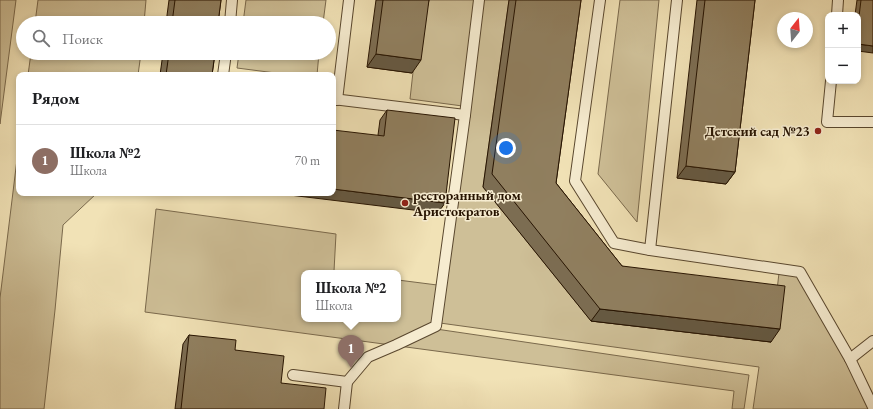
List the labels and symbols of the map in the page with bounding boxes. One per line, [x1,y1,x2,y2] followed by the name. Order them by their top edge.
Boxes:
[777,12,813,48] north arrow
[705,122,810,140] place label: Детский сад №23
[813,126,823,136] marker: Детский сад №23
[496,138,516,158] your location
[412,186,522,220] place label: ресторанный дом Аристократов
[400,198,410,208] marker: ресторанный дом Аристократов
[338,335,364,368] pin: 1

